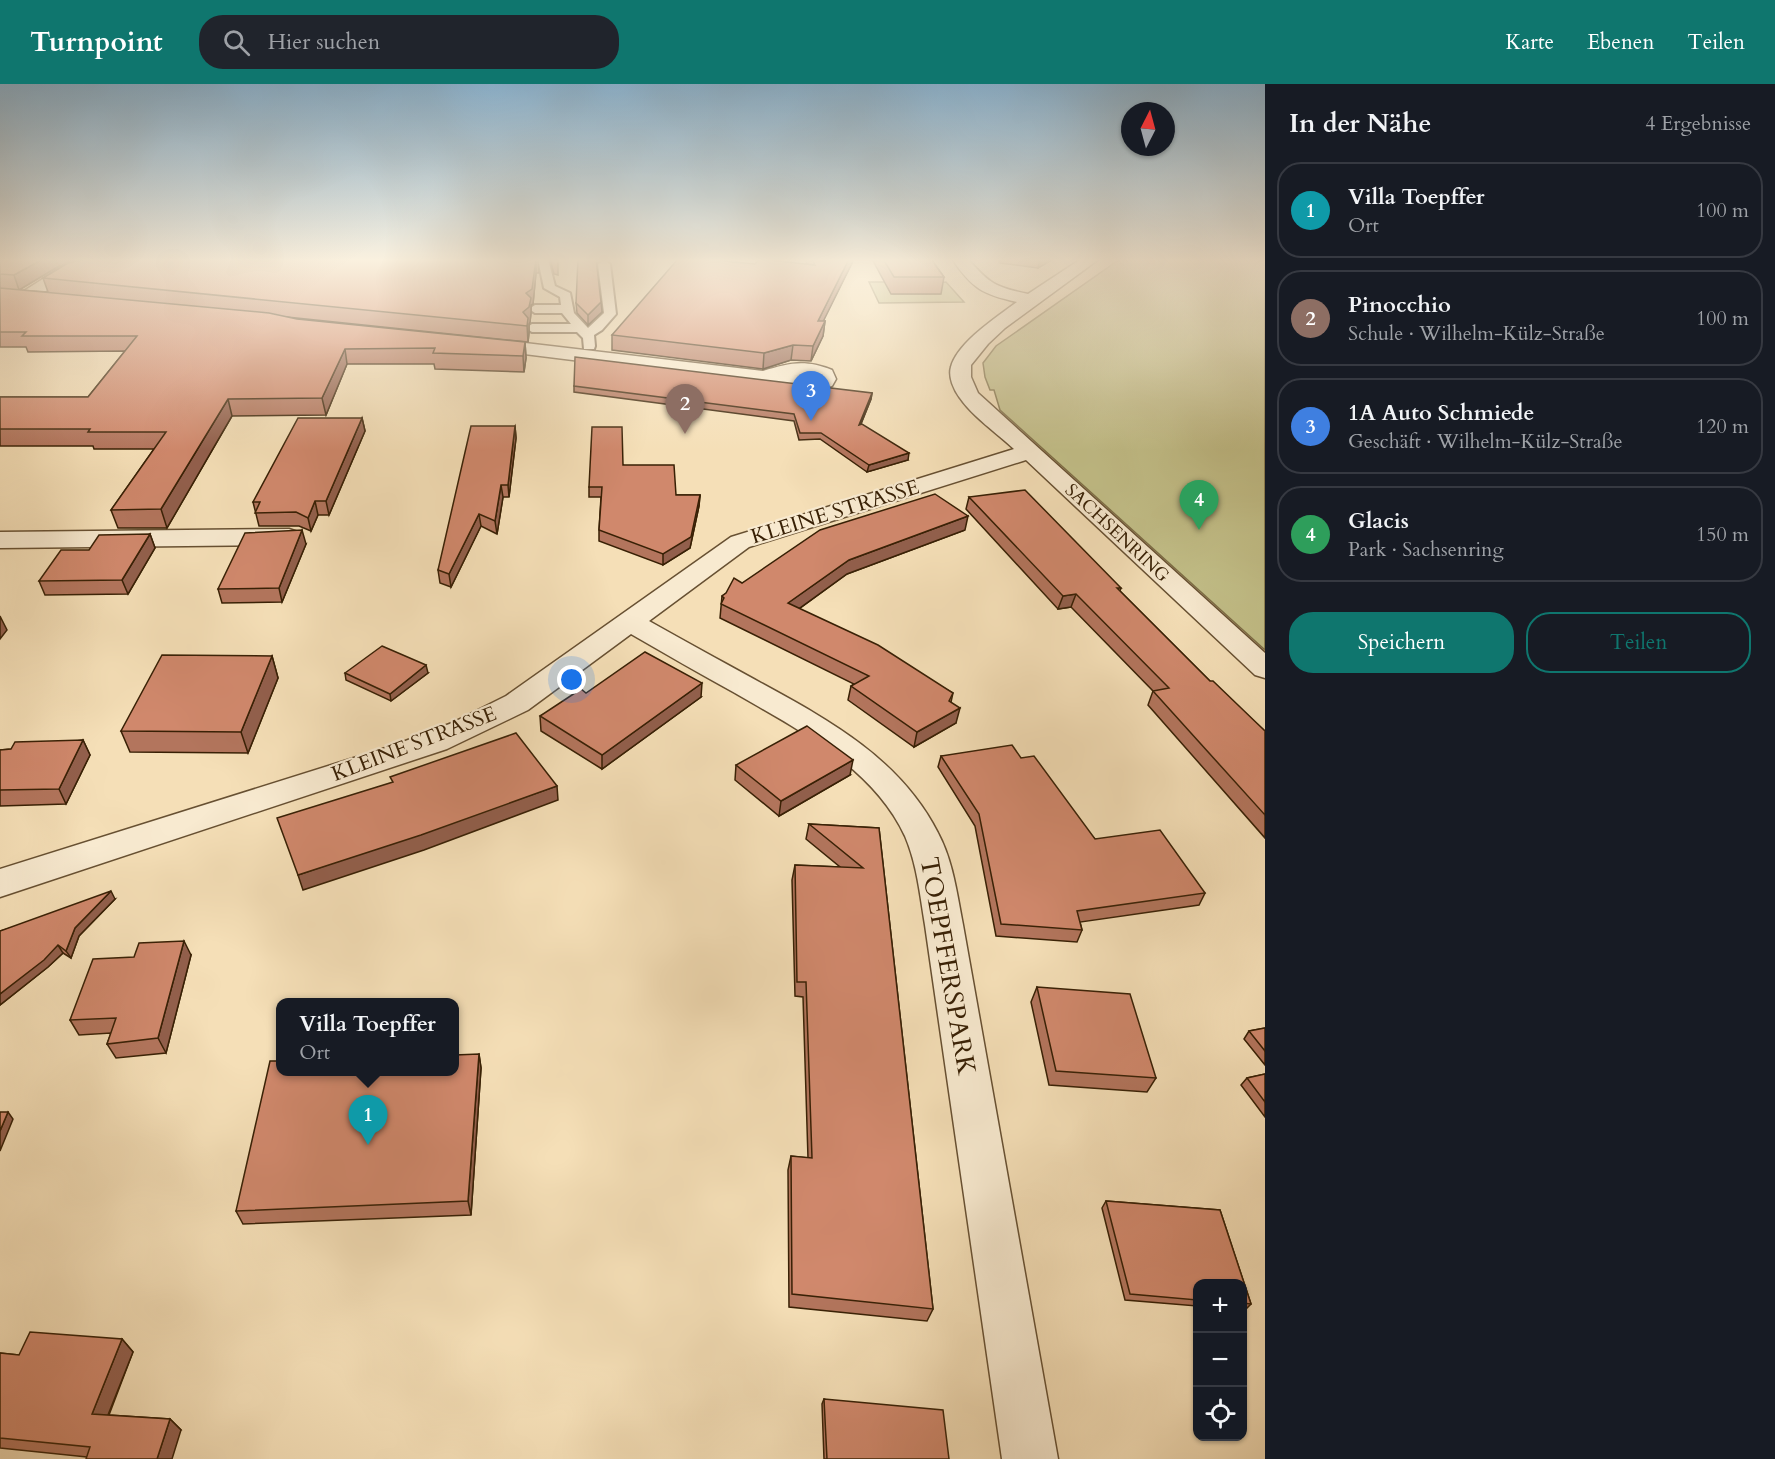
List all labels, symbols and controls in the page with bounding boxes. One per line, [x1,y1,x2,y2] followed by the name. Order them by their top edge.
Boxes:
[199,15,619,69] search box
[30,23,163,61] text: Turnpoint
[220,26,253,59] icon: search
[268,27,380,57] text: Hier suchen
[1506,28,1554,57] text: Karte
[1587,28,1654,57] text: Ebenen
[1687,28,1745,57] text: Teilen
[1121,102,1175,156] north arrow
[1289,106,1431,141] text: In der Nähe
[1645,110,1751,137] text: 4 Ergebnisse
[1348,182,1485,212] text: Villa Toepffer
[1305,197,1316,224] text: 1
[1696,197,1749,224] text: 100 m
[1348,212,1379,239] text: Ort
[1348,290,1451,320] text: Pinocchio
[1305,305,1316,332] text: 2
[1696,305,1749,332] text: 100 m
[1348,320,1605,347] text: Schule · Wilhelm-Külz-Straße
[792,372,830,421] pin: 3
[666,384,704,434] pin: 2
[1348,398,1534,428] text: 1A Auto Schmiede
[1305,413,1316,440] text: 3
[1696,413,1749,440] text: 120 m
[1348,428,1623,455] text: Geschäft · Wilhelm-Külz-Straße
[747,473,923,551] street label: KLEINE STRASSE
[1059,478,1175,588] street label: SACHSENRING
[1180,480,1218,530] pin: 4
[1348,506,1409,536] text: Glacis
[1305,521,1316,548] text: 4
[1696,521,1749,548] text: 150 m
[1348,536,1504,563] text: Park · Sachsenring
[1289,612,1514,673] button: Speichern
[1526,612,1751,673] button: Teilen
[557,665,586,694] your location
[327,699,501,789] street label: KLEINE STRASSE
[912,854,985,1078] street label: TOEPFFERSPARK
[276,998,459,1076] popup
[299,1009,436,1039] text: Villa Toepffer
[299,1039,330,1066] text: Ort
[348,1096,388,1145] pin: 1
[1193,1279,1247,1441] map controls
[1193,1279,1247,1333] button: +
[1193,1333,1247,1387] button: −
[1193,1387,1247,1441] button: locate

